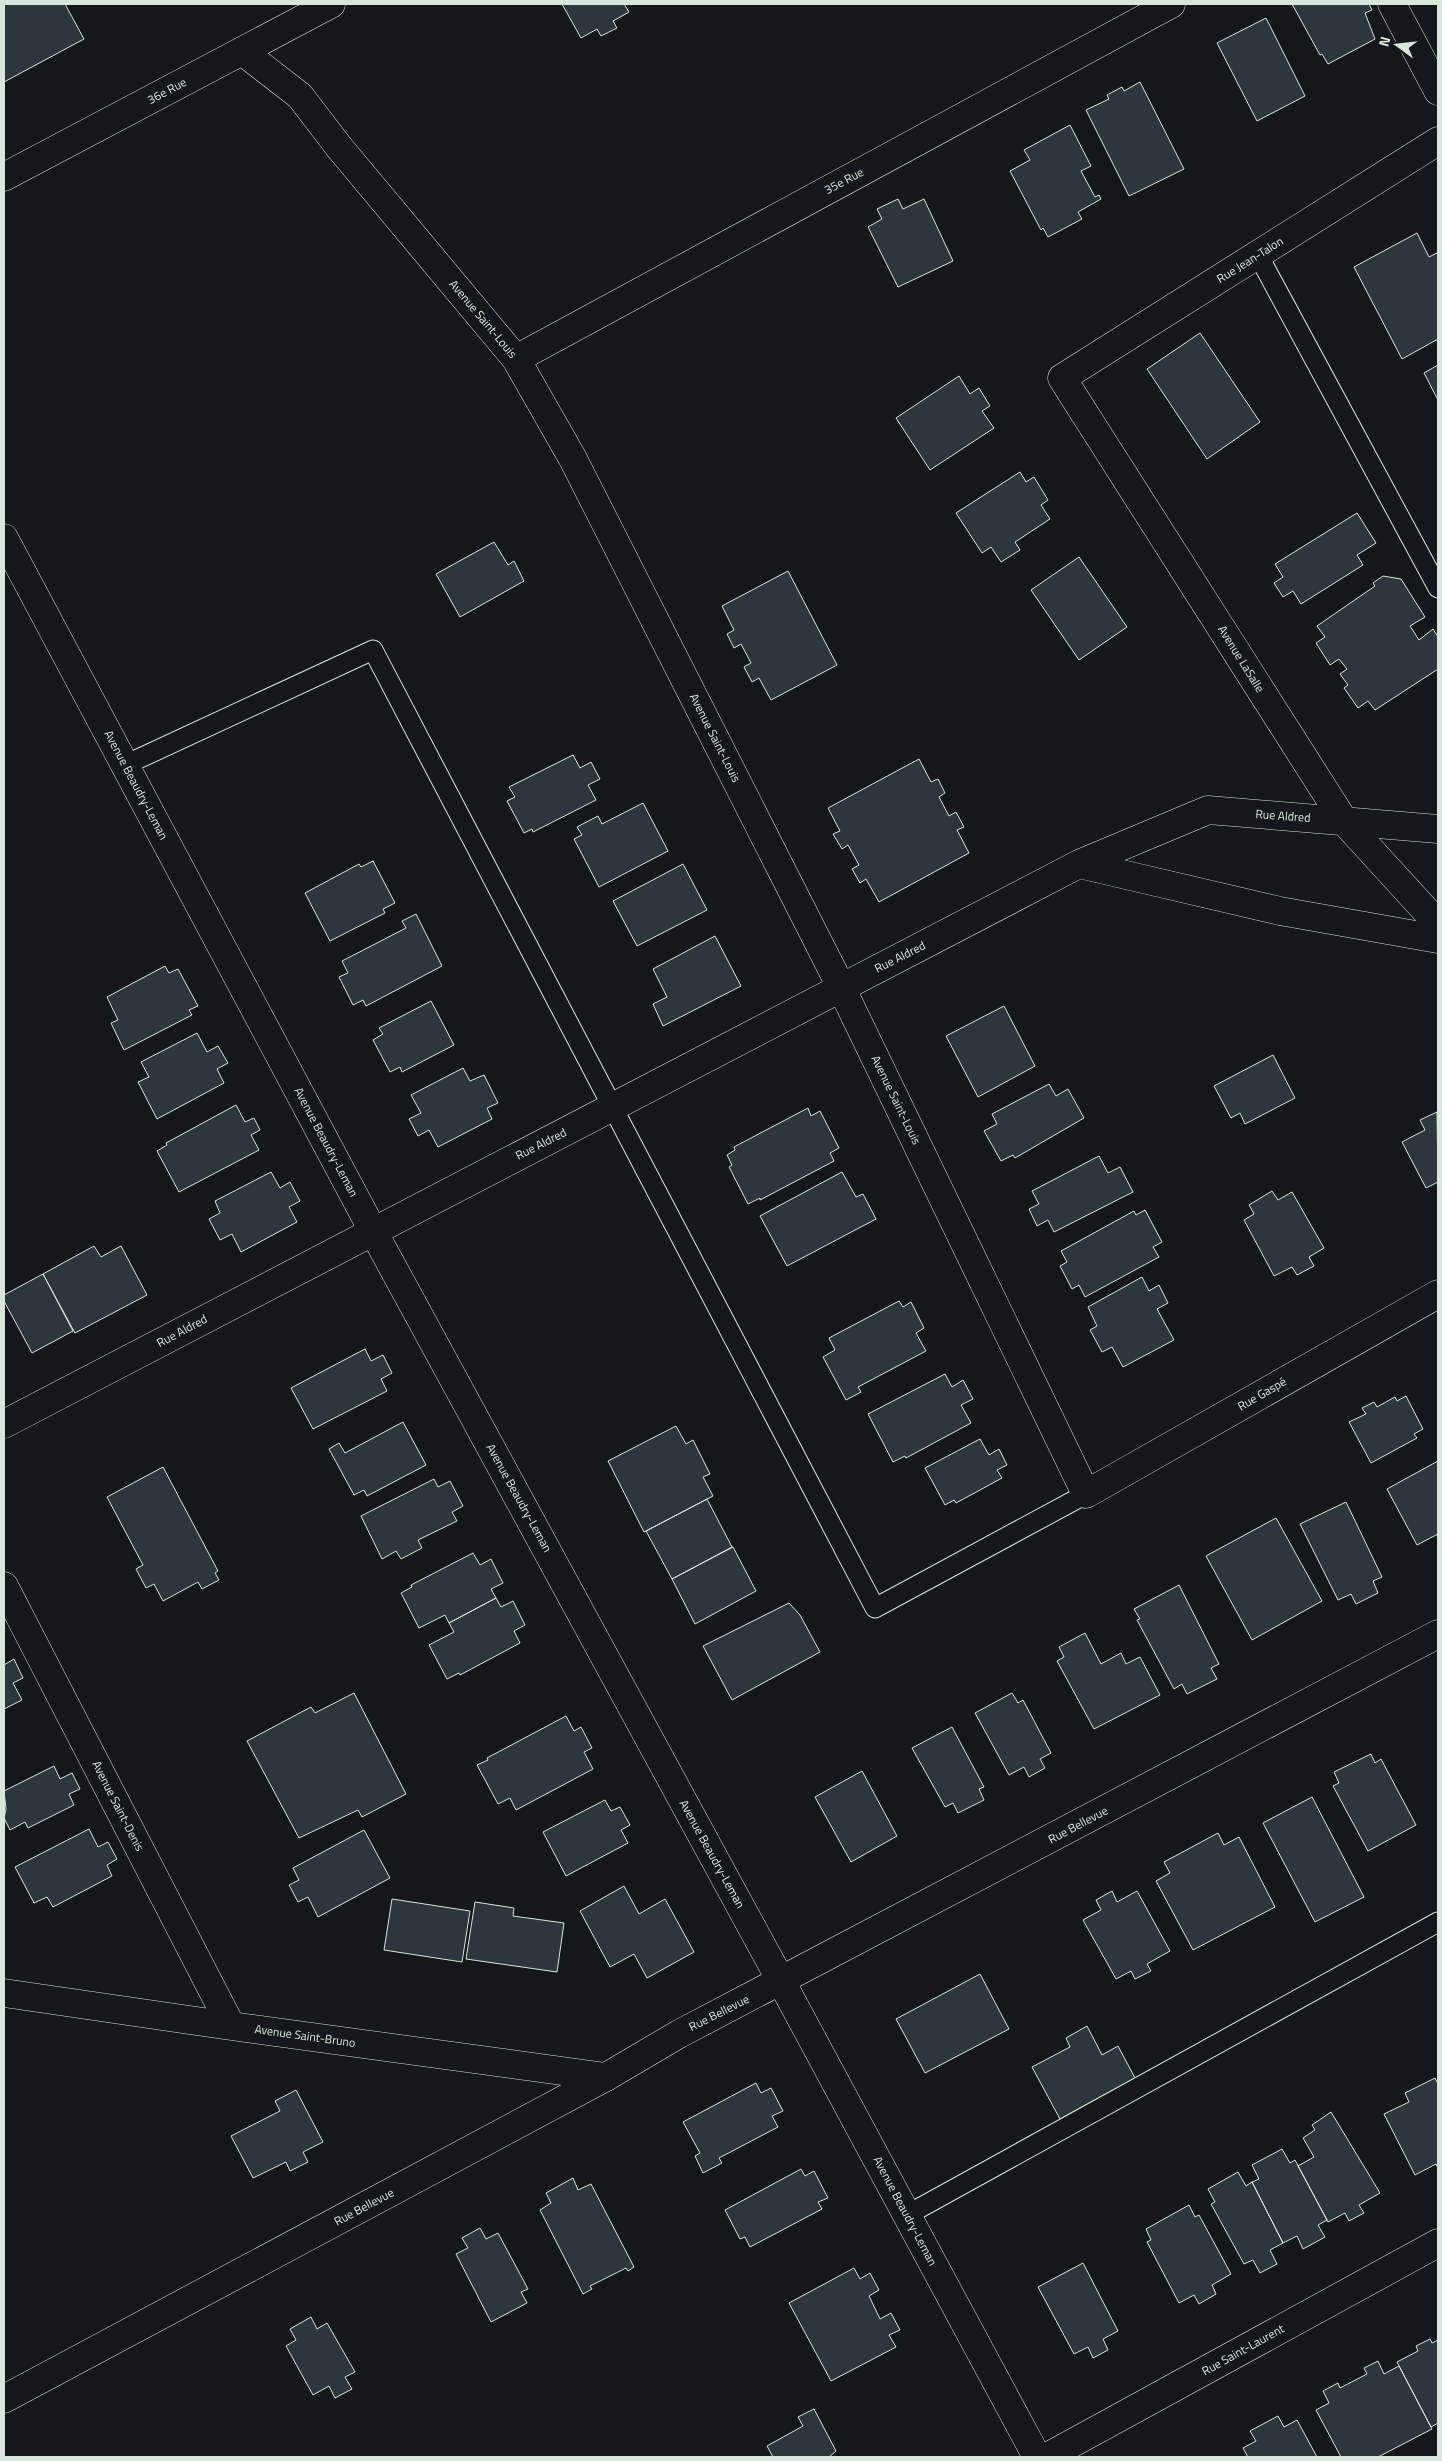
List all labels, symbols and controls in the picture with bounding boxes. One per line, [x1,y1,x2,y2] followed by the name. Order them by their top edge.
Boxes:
[1372,20,1422,70] north arrow
[1373,34,1395,49] text: N
[144,72,190,109] street label: 36e Rue
[821,162,867,199] street label: 35e Rue
[1213,231,1287,288] street label: Rue Jean-Talon
[445,275,522,362] street label: Avenue Saint-Louis
[1213,621,1270,696] street label: Avenue LaSalle
[685,690,746,786] street label: Avenue Saint-Louis
[100,727,173,843] street label: Avenue Beaudry-Leman
[1255,804,1311,827] street label: Rue Aldred
[871,936,929,978] street label: Rue Aldred
[867,1052,927,1148] street label: Avenue Saint-Louis
[290,1084,363,1200] street label: Avenue Beaudry-Leman
[512,1123,570,1165] street label: Rue Aldred
[153,1309,211,1352] street label: Rue Aldred
[1234,1372,1290,1415] street label: Rue Gaspé
[482,1440,557,1556] street label: Avenue Beaudry-Leman
[87,1757,150,1855] street label: Avenue Saint-Denis
[675,1796,750,1912] street label: Avenue Beaudry-Leman
[1044,1801,1111,1848] street label: Rue Bellevue
[685,1989,752,2036] street label: Rue Bellevue
[253,2019,357,2052] street label: Avenue Saint-Bruno
[869,2153,942,2269] street label: Avenue Beaudry-Leman
[330,2183,397,2230] street label: Rue Bellevue
[1198,2319,1288,2380] street label: Rue Saint-Laurent

